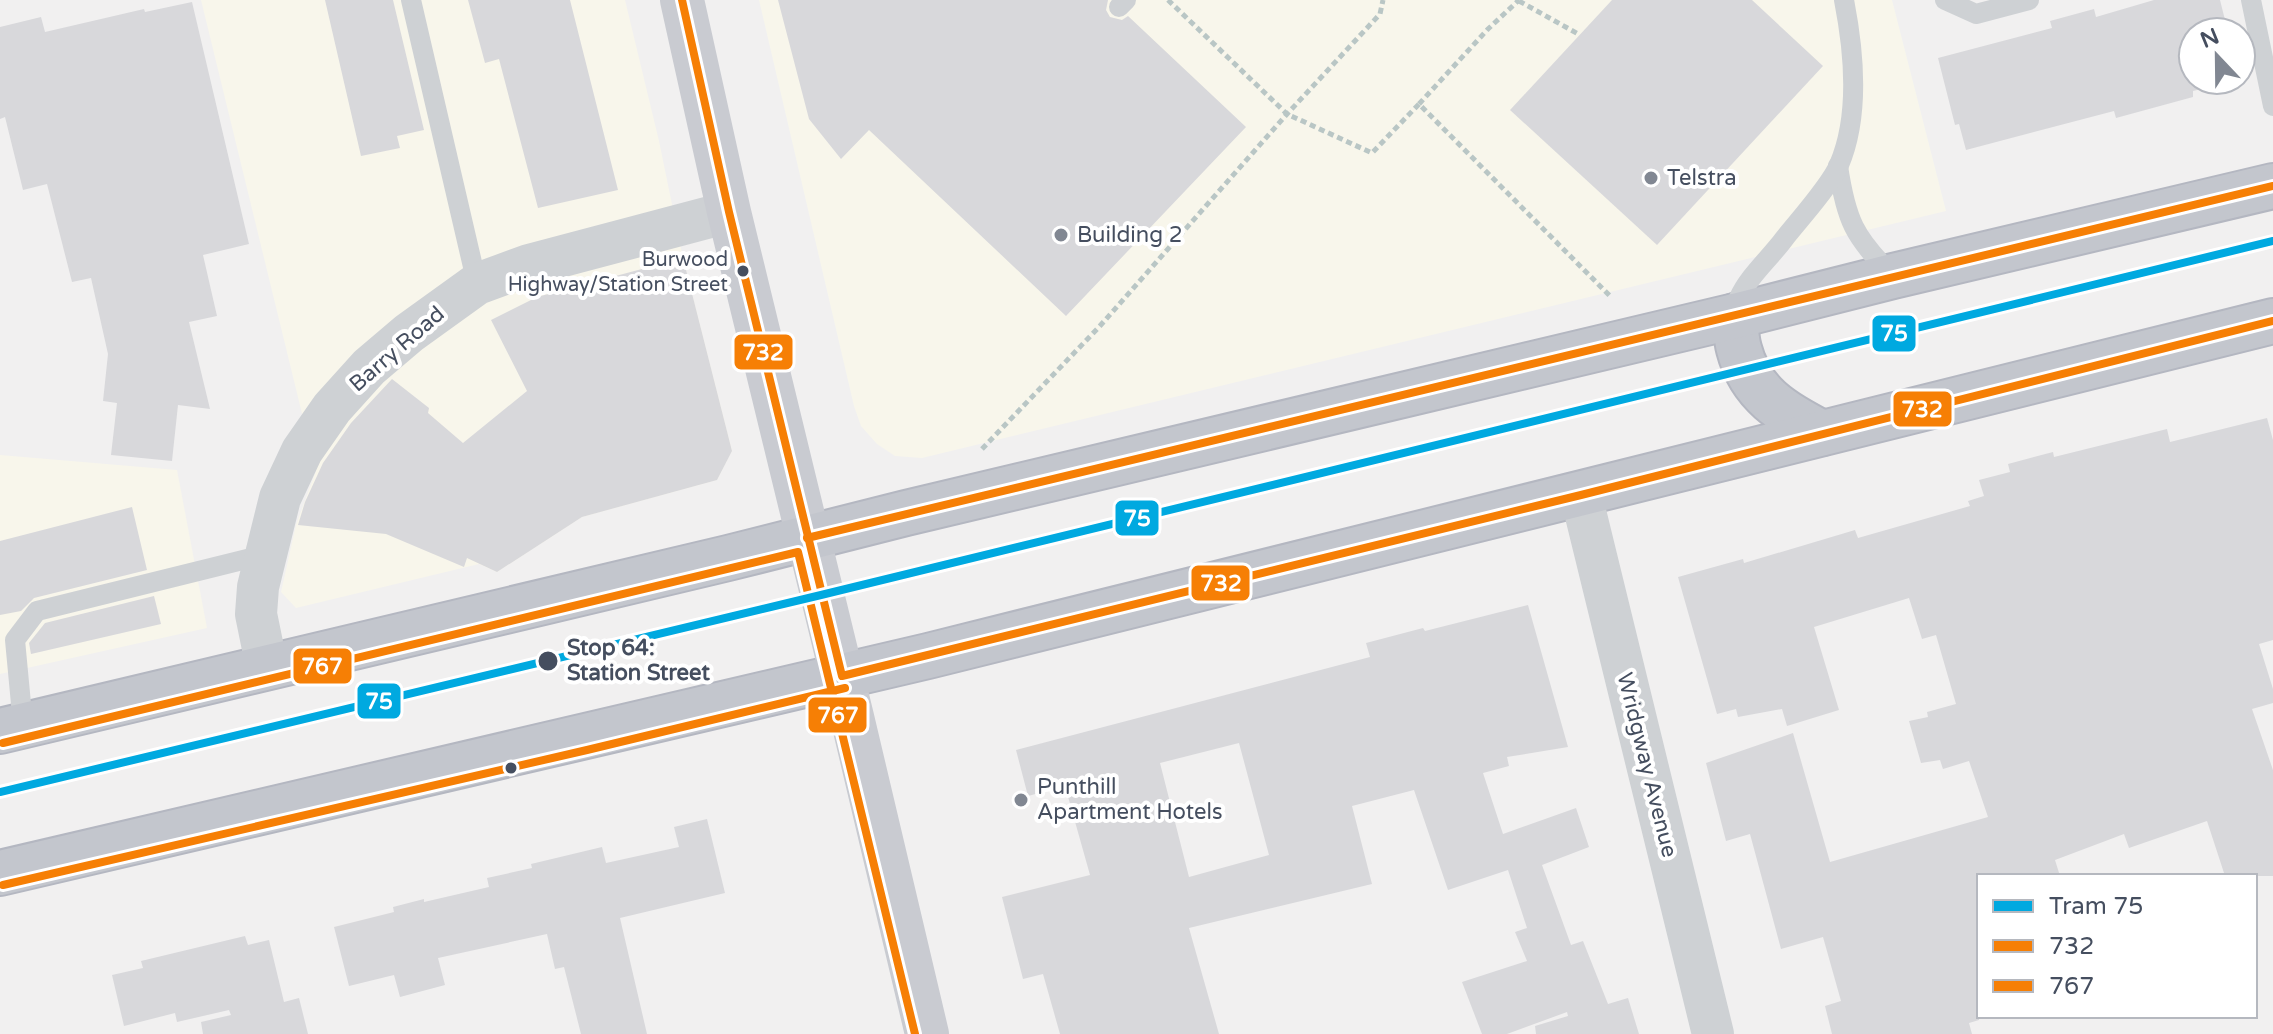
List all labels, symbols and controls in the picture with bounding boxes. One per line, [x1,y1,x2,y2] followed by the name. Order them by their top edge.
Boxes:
[2177,16,2257,96] north arrow
[2197,23,2223,54] text: N
[1667,165,1737,191] place label: Telstra
[1642,169,1660,187] marker: Telstra
[1077,222,1183,248] place label: Building 2
[1052,226,1070,244] marker: Building 2
[508,248,728,297] place label: Burwood Highway/Station Street
[735,263,751,279] marker: Burwood Highway/Station Street
[344,301,450,397] street label: Barry Road
[1871,314,1917,353] line badge: 75
[1880,321,1908,347] text: 75
[733,333,794,371] line badge: 732
[742,340,784,366] text: 732
[1892,390,1953,428] line badge: 732
[1901,397,1943,423] text: 732
[1114,499,1160,537] line badge: 75
[1123,506,1151,532] text: 75
[1190,564,1251,602] line badge: 732
[1200,571,1242,597] text: 732
[567,635,710,686] place label: Stop 64: Station Street
[292,647,353,685] line badge: 767
[536,649,560,673] marker: Stop 64: Station Street
[301,654,343,680] text: 767
[1611,670,1683,860] street label: Wridgway Avenue
[356,682,402,720] line badge: 75
[365,689,393,715] text: 75
[807,696,868,734] line badge: 767
[817,703,859,729] text: 767
[503,760,519,776] unlabelled marker
[1037,774,1223,825] place label: Punthill Apartment Hotels
[1012,791,1030,809] marker: Punthill Apartment Hotels
[1977,874,2257,1018] legend
[2049,892,2143,921] text: Tram 75
[2049,932,2094,961] text: 732
[2049,972,2094,1001] text: 767

